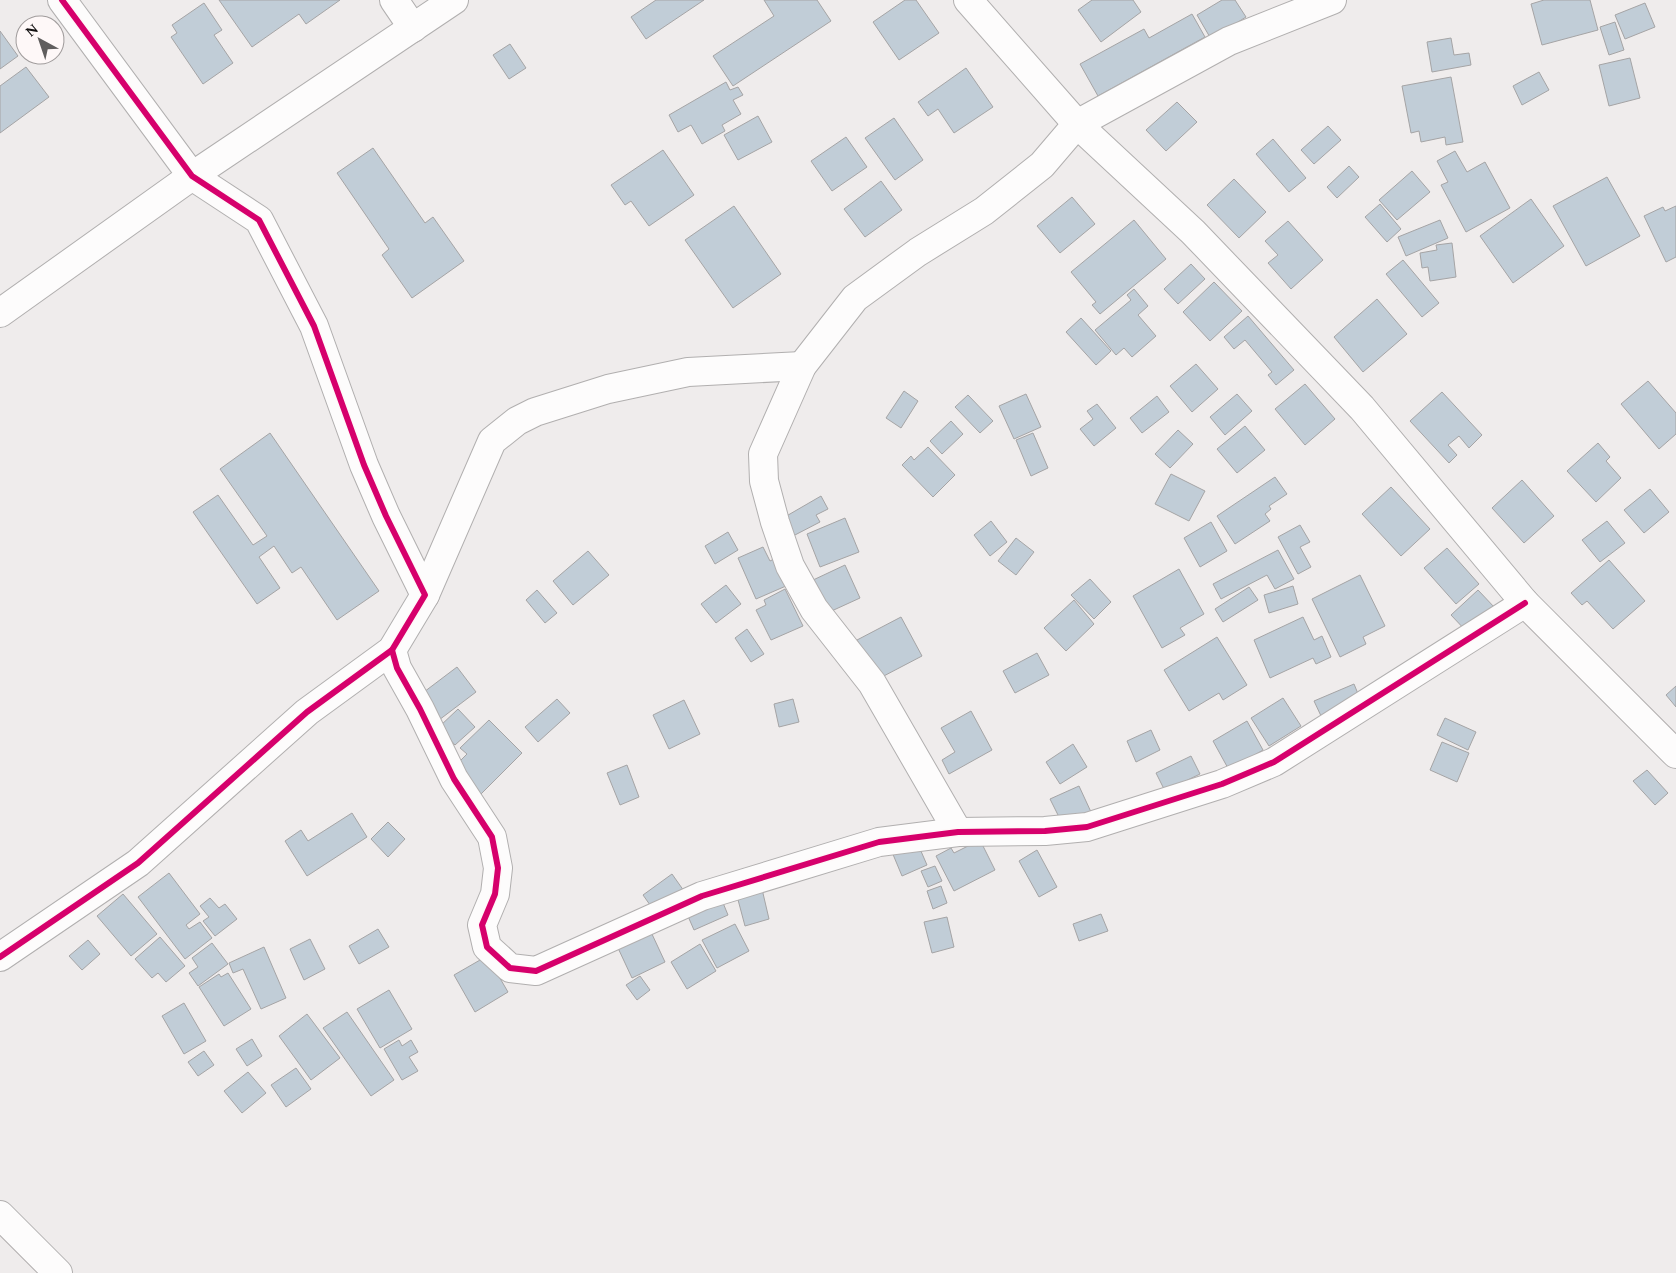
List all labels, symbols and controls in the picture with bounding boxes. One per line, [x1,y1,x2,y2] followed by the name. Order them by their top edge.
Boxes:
[15,15,65,65] north arrow
[21,19,43,42] text: N

